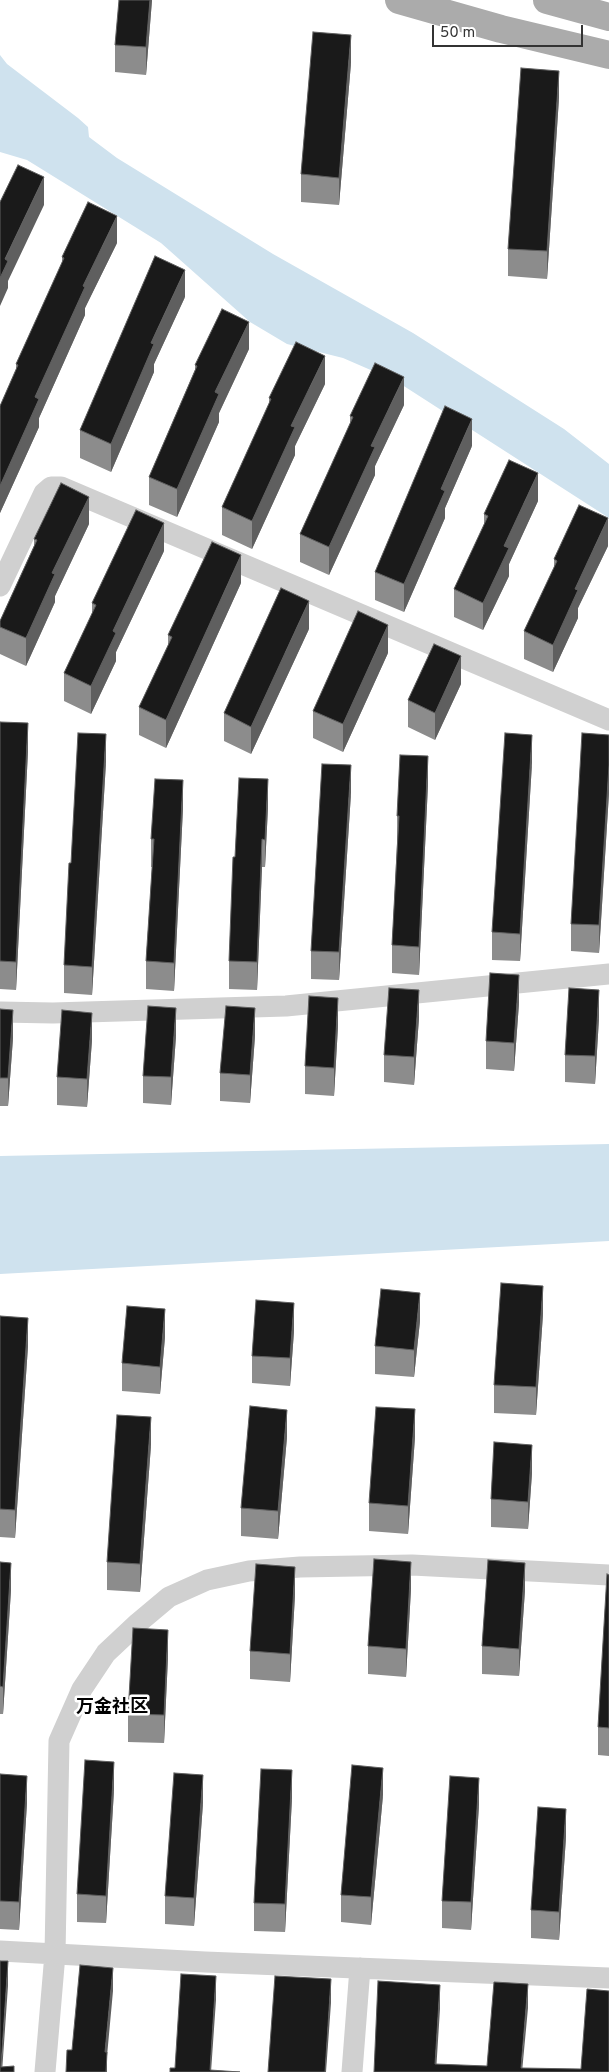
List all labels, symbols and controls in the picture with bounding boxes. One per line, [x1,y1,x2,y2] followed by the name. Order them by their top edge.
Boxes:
[434,15,585,47] scale bar
[440,24,475,43] text: 50 m
[76,1697,148,1719] district label: 万金社区

